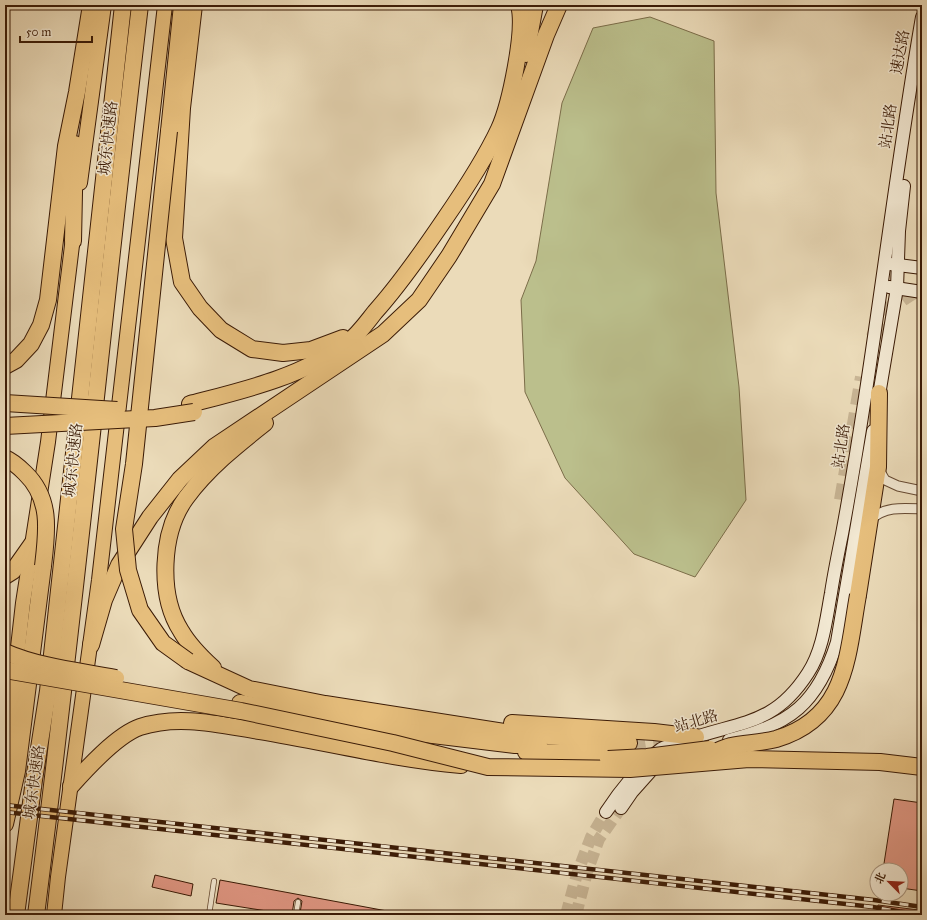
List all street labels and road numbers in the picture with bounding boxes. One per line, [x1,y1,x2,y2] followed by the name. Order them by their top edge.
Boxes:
[887,28,913,76] street label: 速达路
[95,100,121,176] street label: 城东快速路
[876,102,900,150] street label: 站北路
[60,422,86,498] street label: 城东快速路
[829,422,853,470] street label: 站北路
[672,706,720,736] street label: 站北路
[20,744,48,820] street label: 城东快速路

